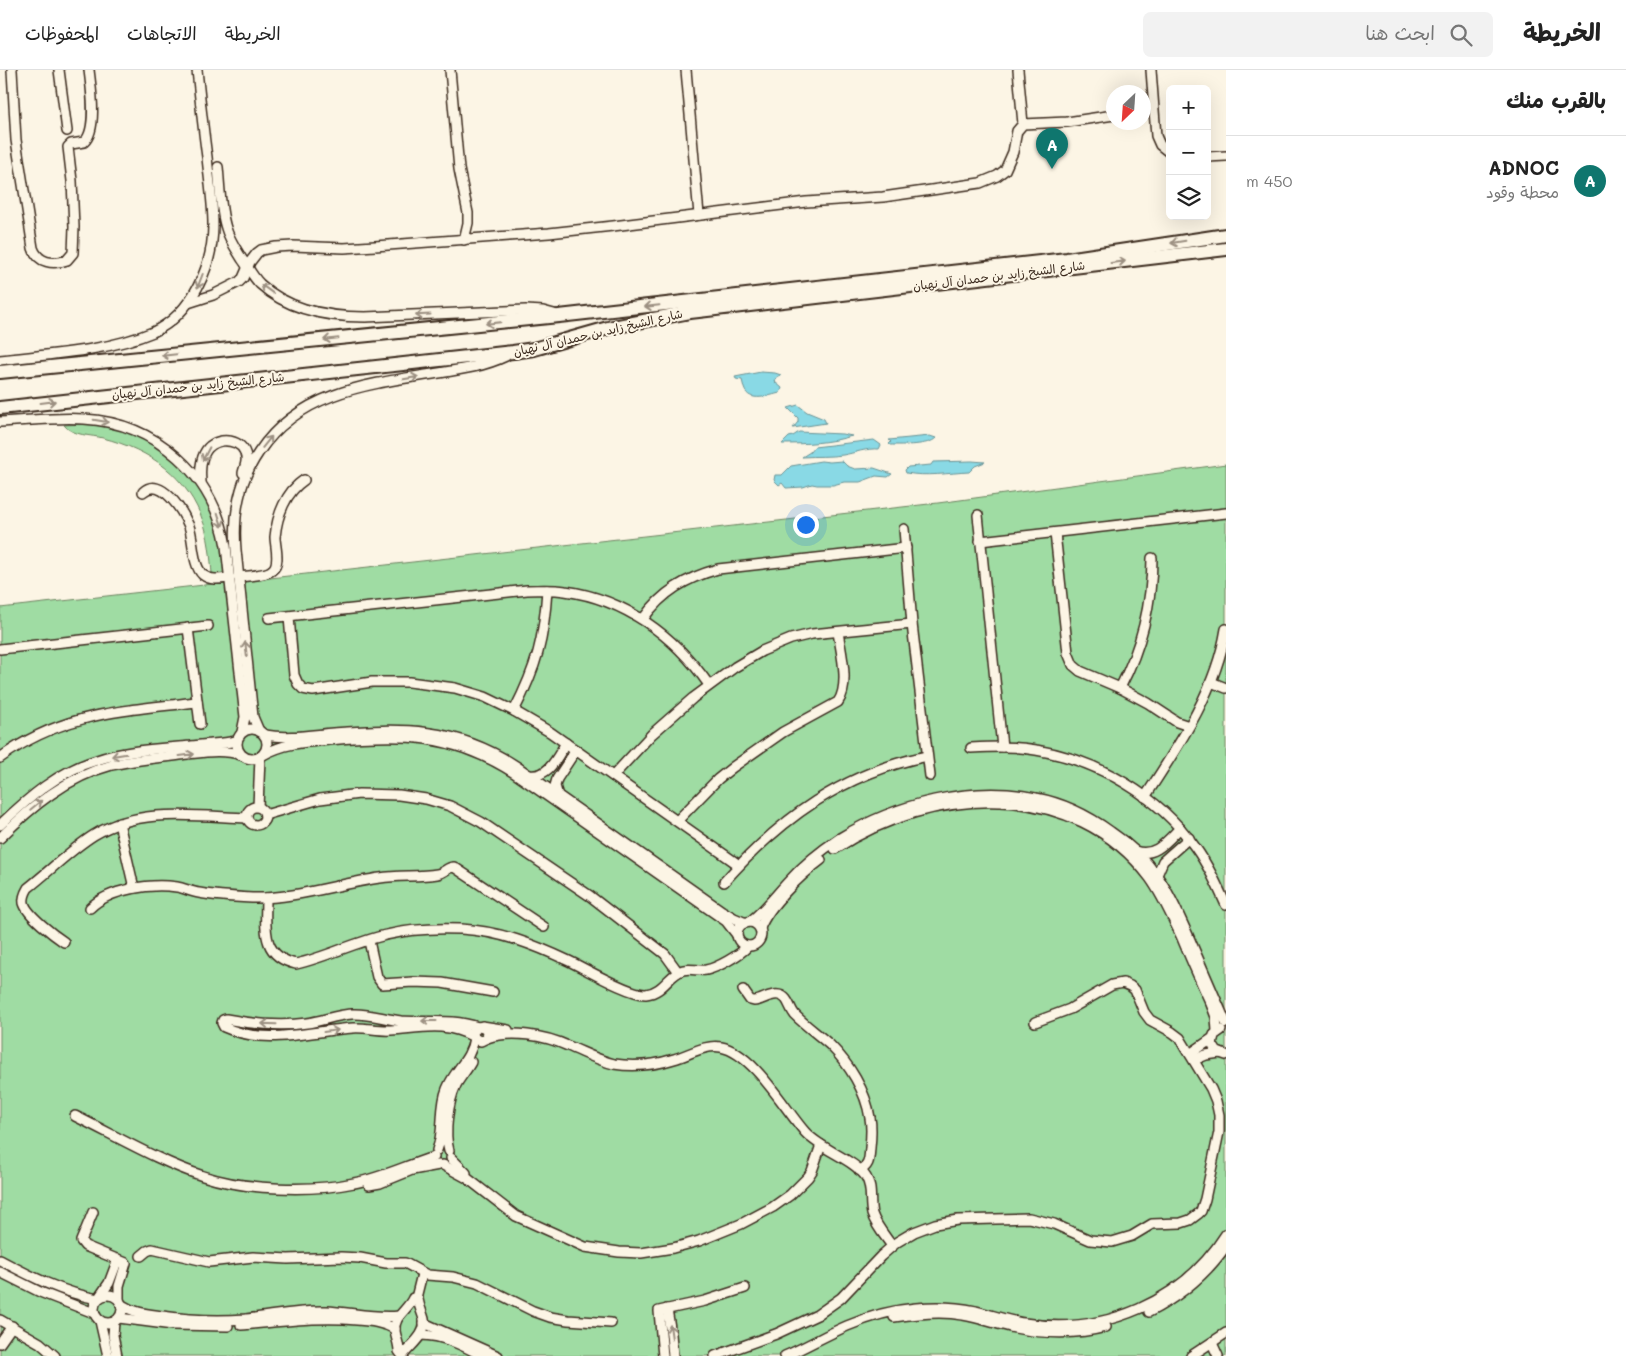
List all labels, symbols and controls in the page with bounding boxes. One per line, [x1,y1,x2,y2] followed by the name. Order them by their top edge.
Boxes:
[1143,12,1493,57] search box
[1523,16,1601,47] text: الخريطة
[1365,20,1435,45] text: ابحث هنا
[25,21,99,45] text: المحفوظات
[127,21,197,45] text: الاتجاهات
[225,21,281,45] text: الخريطة
[1447,21,1475,49] icon: search
[1106,85,1151,130] north arrow
[1166,85,1211,220] map controls
[1166,85,1211,130] button: +
[1506,86,1606,113] text: بالقرب منك
[1036,128,1068,169] pin: A
[1166,130,1211,175] button: −
[1488,155,1559,180] text: ADNOC
[1246,170,1292,191] text: 450 m
[1584,170,1596,191] text: A
[1166,175,1211,220] button: layers
[1486,181,1559,202] text: محطة وقود
[1170,237,1186,247] one-way arrow
[912,256,1086,296] street label: شارع الشيخ زايد بن حمدان آل نهيان
[1110,257,1126,267] one-way arrow
[195,273,205,288] one-way arrow
[260,284,274,294] one-way arrow
[644,301,660,311] one-way arrow
[511,305,685,361] street label: شارع الشيخ زايد بن حمدان آل نهيان
[416,310,432,319] one-way arrow
[485,318,501,328] one-way arrow
[323,334,339,344] one-way arrow
[162,350,178,360] one-way arrow
[111,368,285,404] street label: شارع الشيخ زايد بن حمدان آل نهيان
[403,372,419,382] one-way arrow
[40,397,56,407] one-way arrow
[93,417,109,427] one-way arrow
[261,436,272,449] one-way arrow
[201,446,210,461] one-way arrow
[216,512,225,527] one-way arrow
[793,512,819,538] your location
[241,641,251,657] one-way arrow
[111,750,127,760] one-way arrow
[179,750,195,760] one-way arrow
[29,800,43,810] one-way arrow
[422,1016,438,1026] one-way arrow
[261,1020,277,1029] one-way arrow
[322,1025,338,1035] one-way arrow
[666,1325,676,1341] one-way arrow

